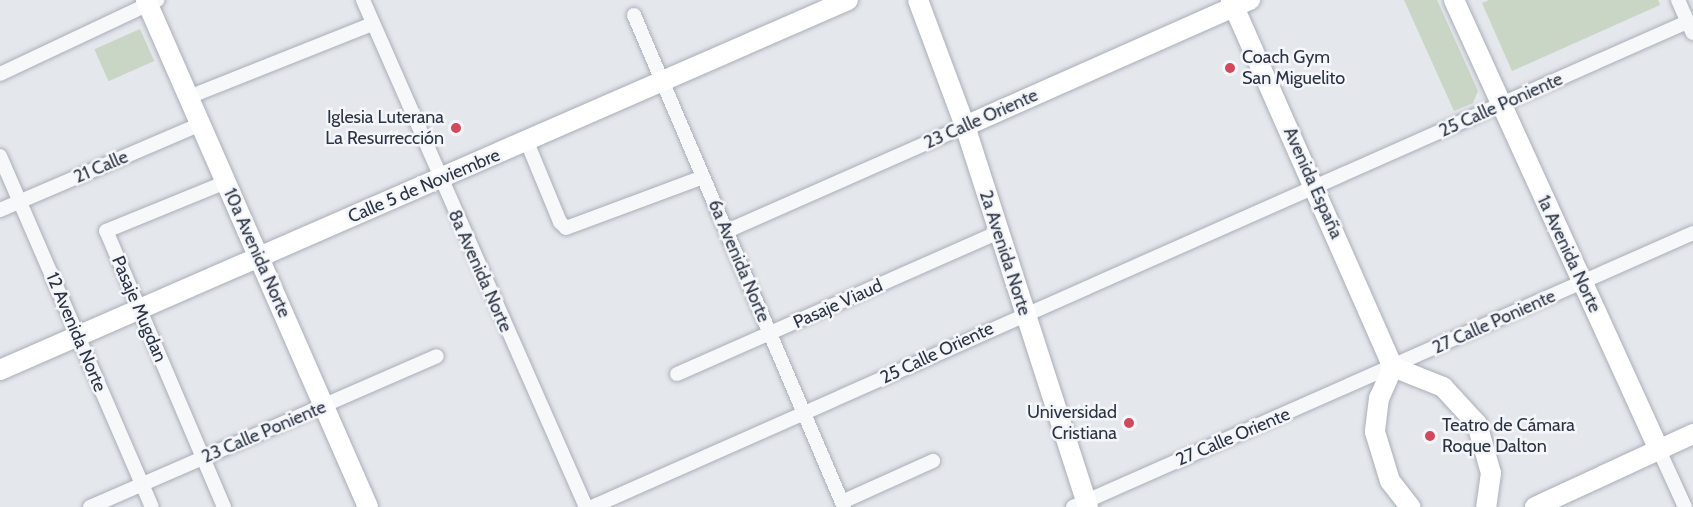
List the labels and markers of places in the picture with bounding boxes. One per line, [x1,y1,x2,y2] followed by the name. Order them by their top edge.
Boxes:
[1242,47,1345,90] place label: Coach Gym San Miguelito
[1223,61,1237,75] marker: Coach Gym San Miguelito
[325,107,444,150] place label: Iglesia Luterana La Resurrección
[449,121,463,135] marker: Iglesia Luterana La Resurrección
[1027,402,1117,444] place label: Universidad Cristiana
[1442,415,1575,458] place label: Teatro de Cámara Roque Dalton
[1122,416,1136,430] marker: Universidad Cristiana
[1423,429,1437,443] marker: Teatro de Cámara Roque Dalton

